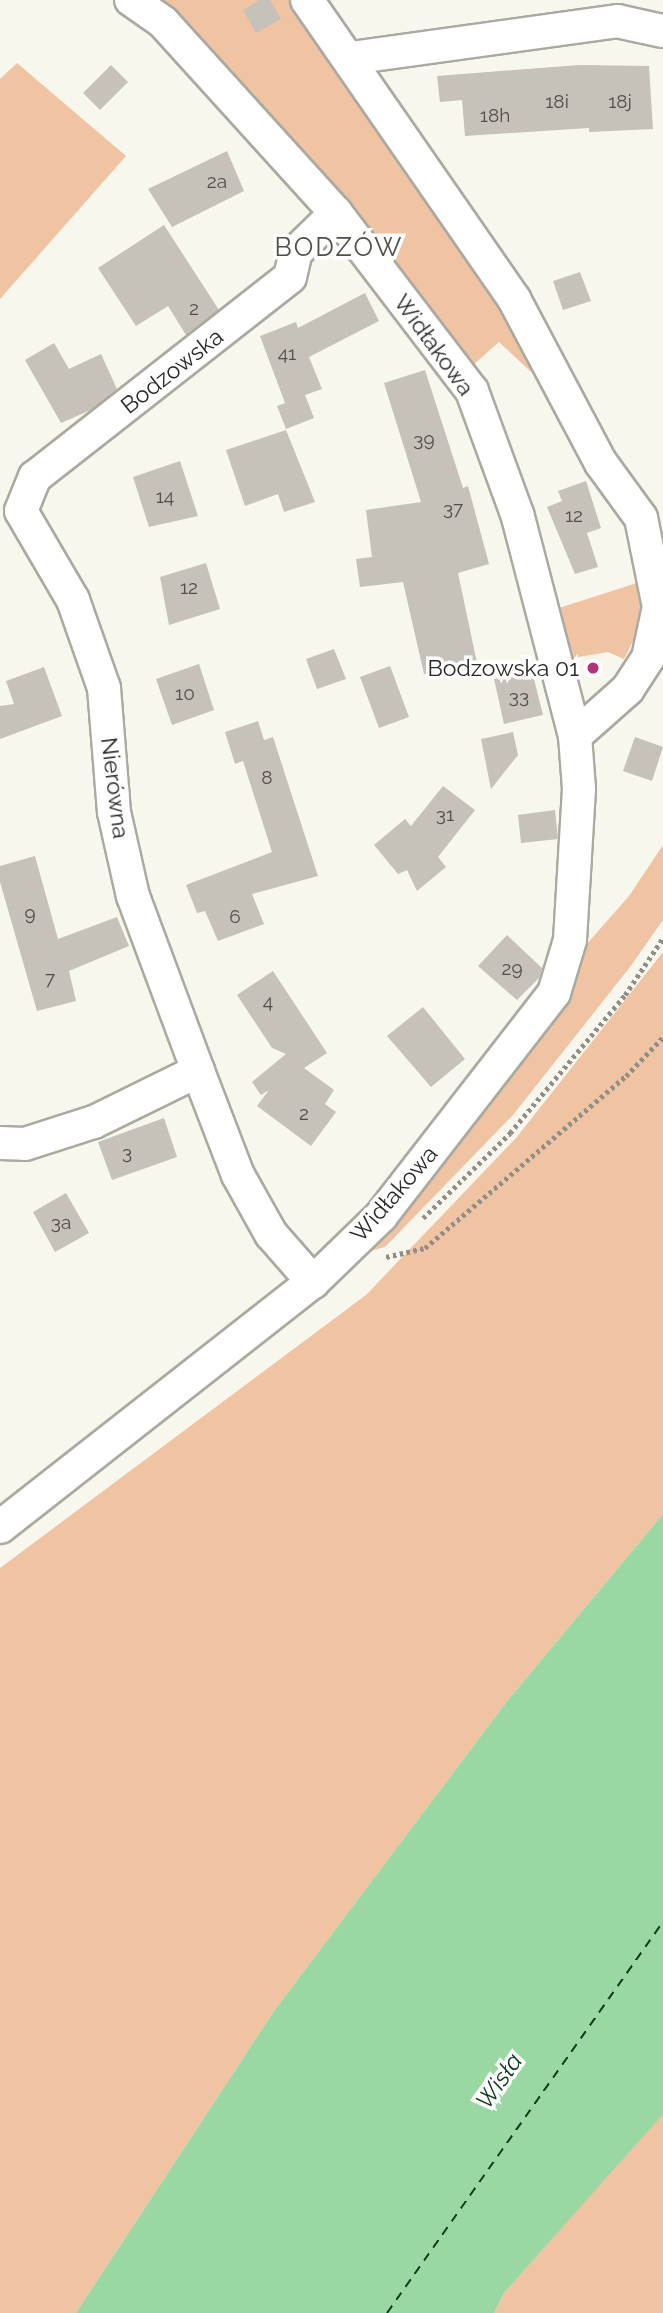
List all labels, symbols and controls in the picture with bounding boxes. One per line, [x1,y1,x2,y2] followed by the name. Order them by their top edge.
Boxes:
[545,91,569,113] house number: 18i
[608,91,632,113] house number: 18j
[480,105,510,127] house number: 18h
[207,171,227,193] house number: 2a
[275,232,403,264] district label: BODZÓW
[388,289,480,401] street label: Widłakowa
[189,298,199,320] house number: 2
[116,323,228,419] street label: Bodzowska
[278,343,296,365] house number: 41
[413,429,435,451] house number: 39
[156,486,174,508] house number: 14
[443,498,463,520] house number: 37
[565,505,583,527] house number: 12
[180,577,198,599] house number: 12
[427,654,579,682] place label: Bodzowska 01
[585,660,601,676] marker: Bodzowska 01
[175,683,195,705] house number: 10
[509,686,529,708] house number: 33
[95,736,135,840] street label: Nierówna
[261,767,273,789] house number: 8
[436,804,454,826] house number: 31
[24,903,36,925] house number: 9
[229,906,241,928] house number: 6
[501,958,523,980] house number: 29
[45,968,55,990] house number: 7
[263,991,273,1013] house number: 4
[299,1103,309,1125] house number: 2
[345,1140,443,1248] street label: Widłakowa
[122,1142,132,1164] house number: 3
[51,1212,71,1234] house number: 3a
[470,2048,528,2114] water label: Wisła

